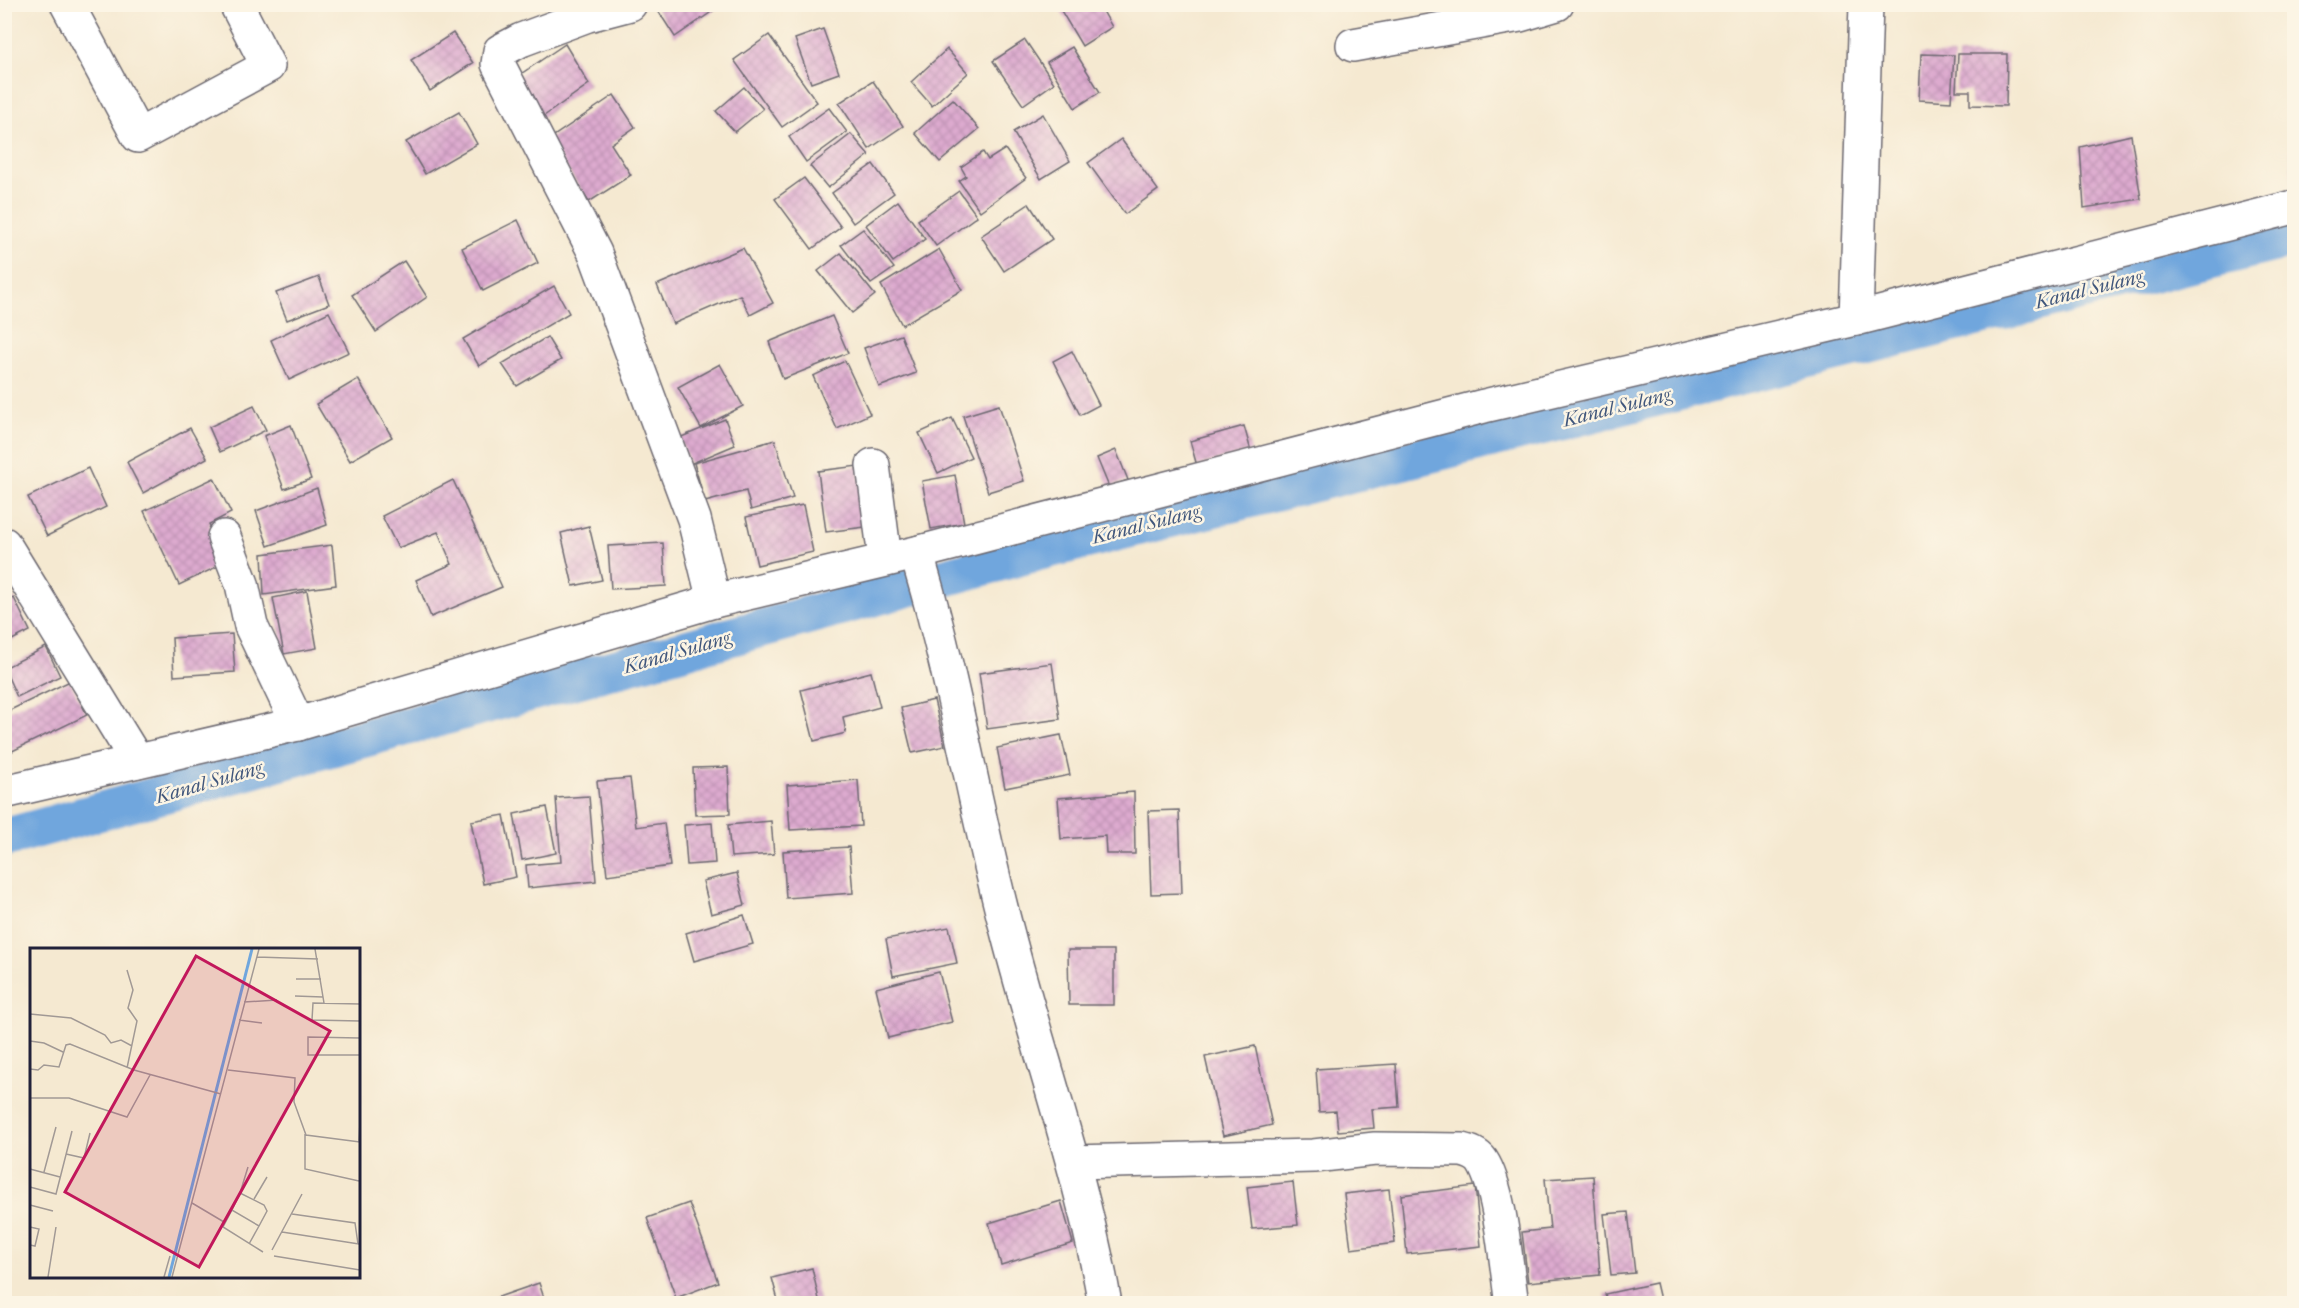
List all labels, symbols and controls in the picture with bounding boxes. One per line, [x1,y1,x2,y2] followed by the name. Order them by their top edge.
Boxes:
[2030,264,2147,314] water label: Kanal Sulang
[1558,382,1675,432] water label: Kanal Sulang
[1087,499,1204,549] water label: Kanal Sulang
[619,625,735,679] water label: Kanal Sulang
[151,755,267,809] water label: Kanal Sulang
[30,948,360,1278] inset map

